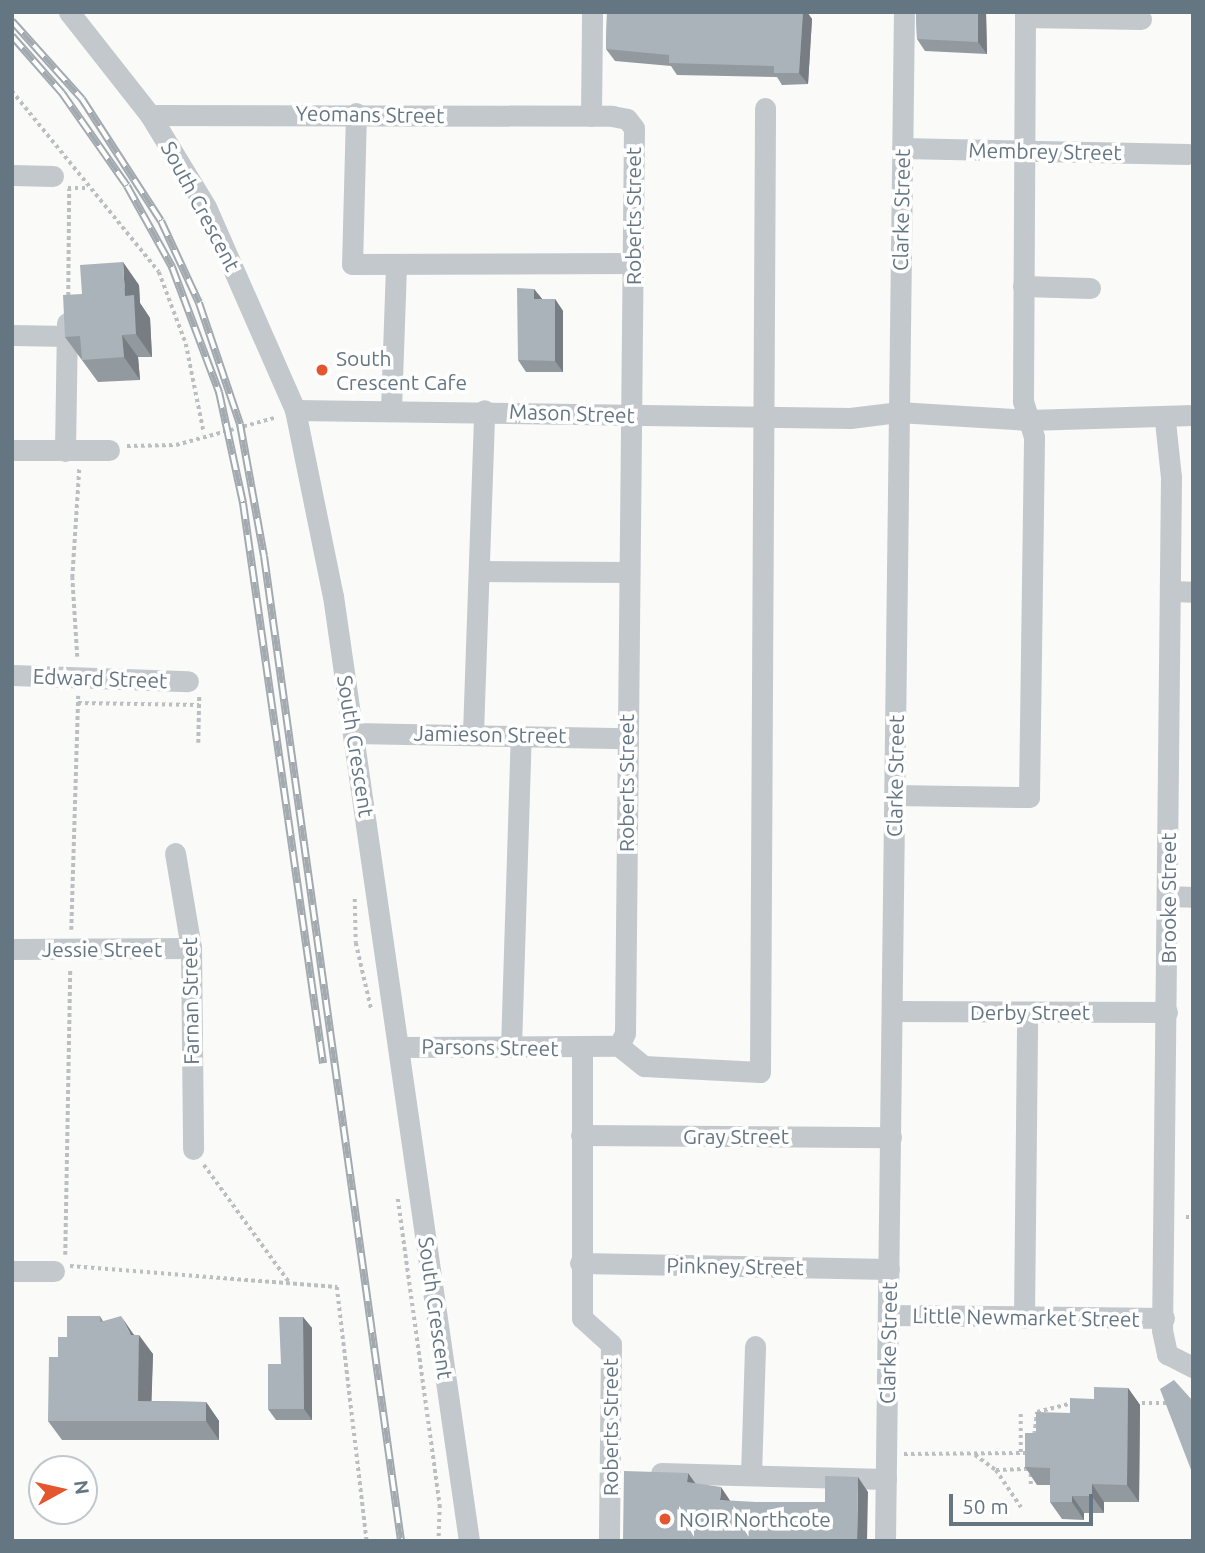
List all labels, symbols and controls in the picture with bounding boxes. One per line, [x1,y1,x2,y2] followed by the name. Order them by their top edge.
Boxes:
[296,100,444,128] street label: Yeomans Street
[156,137,246,275] street label: South Crescent
[968,137,1122,165] street label: Membrey Street
[620,147,646,285] street label: Roberts Street
[887,149,915,271] street label: Clarke Street
[336,345,467,395] place label: South Crescent Cafe
[314,362,330,378] marker: South Crescent Cafe
[509,398,635,428] street label: Mason Street
[32,663,168,693] street label: Edward Street
[332,673,380,819] street label: South Crescent
[613,714,639,852] street label: Roberts Street
[881,715,909,837] street label: Clarke Street
[413,720,567,748] street label: Jamieson Street
[1155,832,1181,964] street label: Brooke Street
[42,936,162,962] street label: Jessie Street
[176,937,204,1065] street label: Farnan Street
[970,999,1090,1025] street label: Derby Street
[421,1033,559,1061] street label: Parsons Street
[683,1123,789,1149] street label: Gray Street
[414,1235,458,1381] street label: South Crescent
[666,1252,804,1280] street label: Pinkney Street
[874,1282,902,1404] street label: Clarke Street
[912,1302,1140,1332] street label: Little Newmarket Street
[597,1358,623,1496] street label: Roberts Street
[28,1455,98,1525] north arrow
[70,1479,94,1496] text: N
[953,1480,1096,1524] scale bar
[962,1494,1009,1518] text: 50 m
[679,1506,831,1532] place label: NOIR Northcote
[657,1511,673,1527] marker: NOIR Northcote

